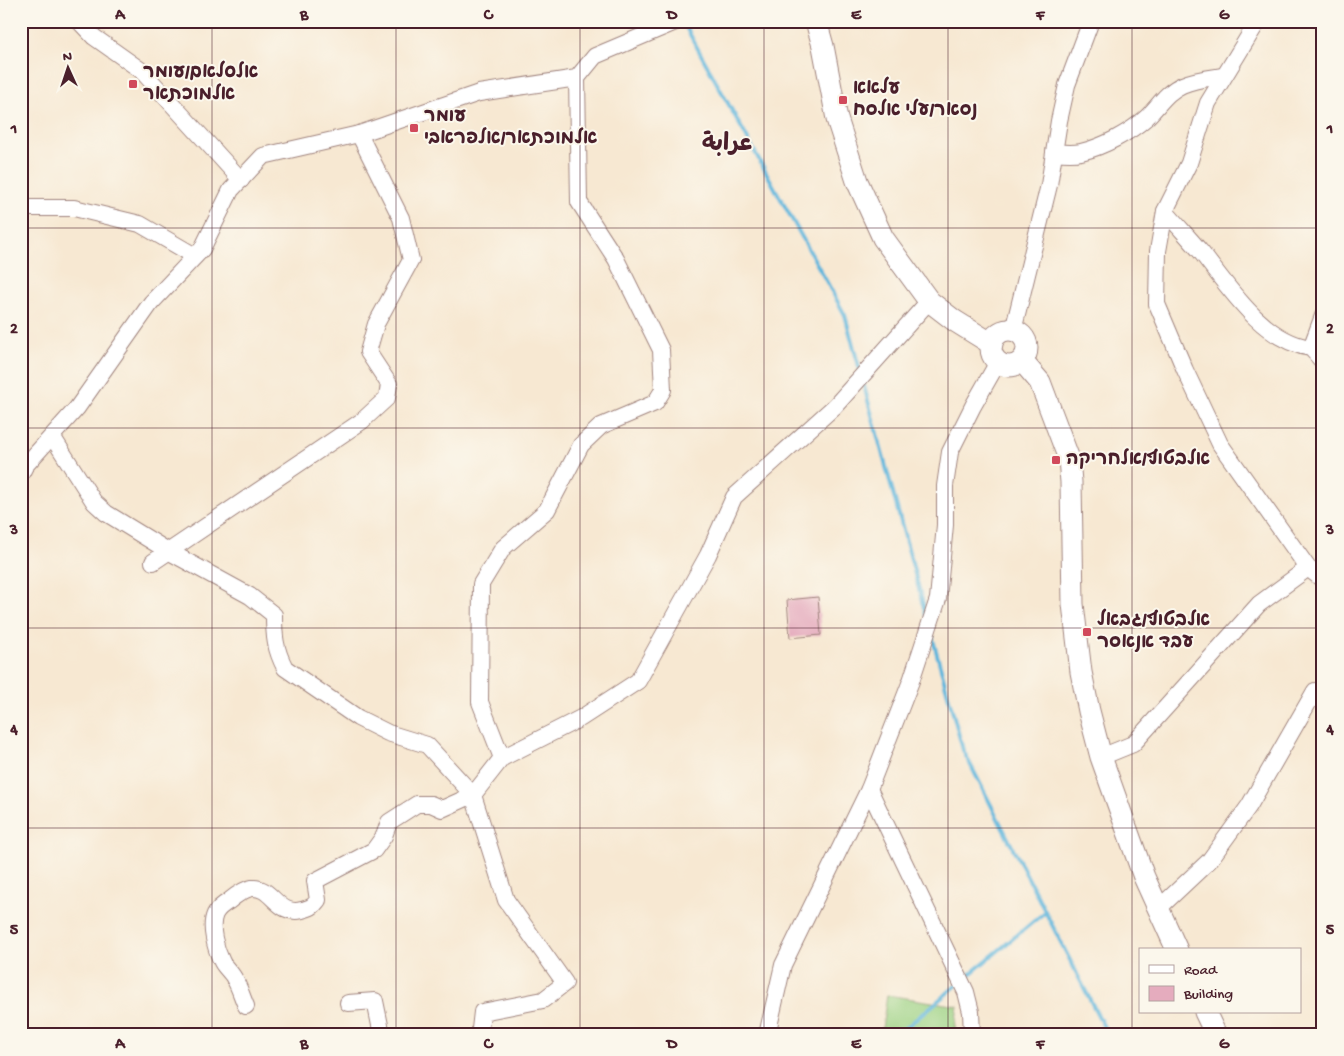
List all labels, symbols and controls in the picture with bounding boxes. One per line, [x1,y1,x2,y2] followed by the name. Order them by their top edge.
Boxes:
[114,7,126,26] text: A
[299,7,309,26] text: B
[483,7,494,26] text: C
[665,7,678,26] text: D
[851,7,862,26] text: E
[1035,7,1046,26] text: F
[1219,7,1230,26] text: G
[42,42,92,92] north arrow
[62,49,72,66] text: N
[143,60,258,107] place label: אלסלאם/עומר אלמוכתאר
[853,76,978,123] place label: עלאא נסאר/עלי אלסח
[127,78,139,90] marker: אלסלאם/עומר אלמוכתאר
[837,94,849,106] marker: עלאא נסאר/עלי אלסח
[424,106,597,151] place label: עומר אלמוכתאר/אלפראבי
[10,121,17,140] text: 1
[1326,121,1333,140] text: 1
[408,122,420,134] marker: עומר אלמוכתאר/אלפראבי
[702,130,752,160] district label: عرابة
[10,321,18,340] text: 2
[1326,321,1334,340] text: 2
[1066,448,1210,472] place label: אלבטוף/אלחריקה
[1050,454,1062,466] marker: אלבטוף/אלחריקה
[9,522,18,541] text: 3
[1325,522,1334,541] text: 3
[1097,608,1210,655] place label: אלבטוף/גבאל עבד אנאסר
[1081,626,1093,638] marker: אלבטוף/גבאל עבד אנאסר
[9,722,18,741] text: 4
[1325,722,1334,741] text: 4
[10,922,19,941] text: 5
[1326,922,1335,941] text: 5
[1139,948,1302,1014] legend
[1184,962,1218,980] text: Road
[1183,986,1233,1004] text: Building
[114,1036,126,1055] text: A
[299,1036,309,1055] text: B
[483,1036,494,1055] text: C
[665,1036,678,1055] text: D
[851,1036,862,1055] text: E
[1035,1036,1046,1055] text: F
[1219,1036,1230,1055] text: G

